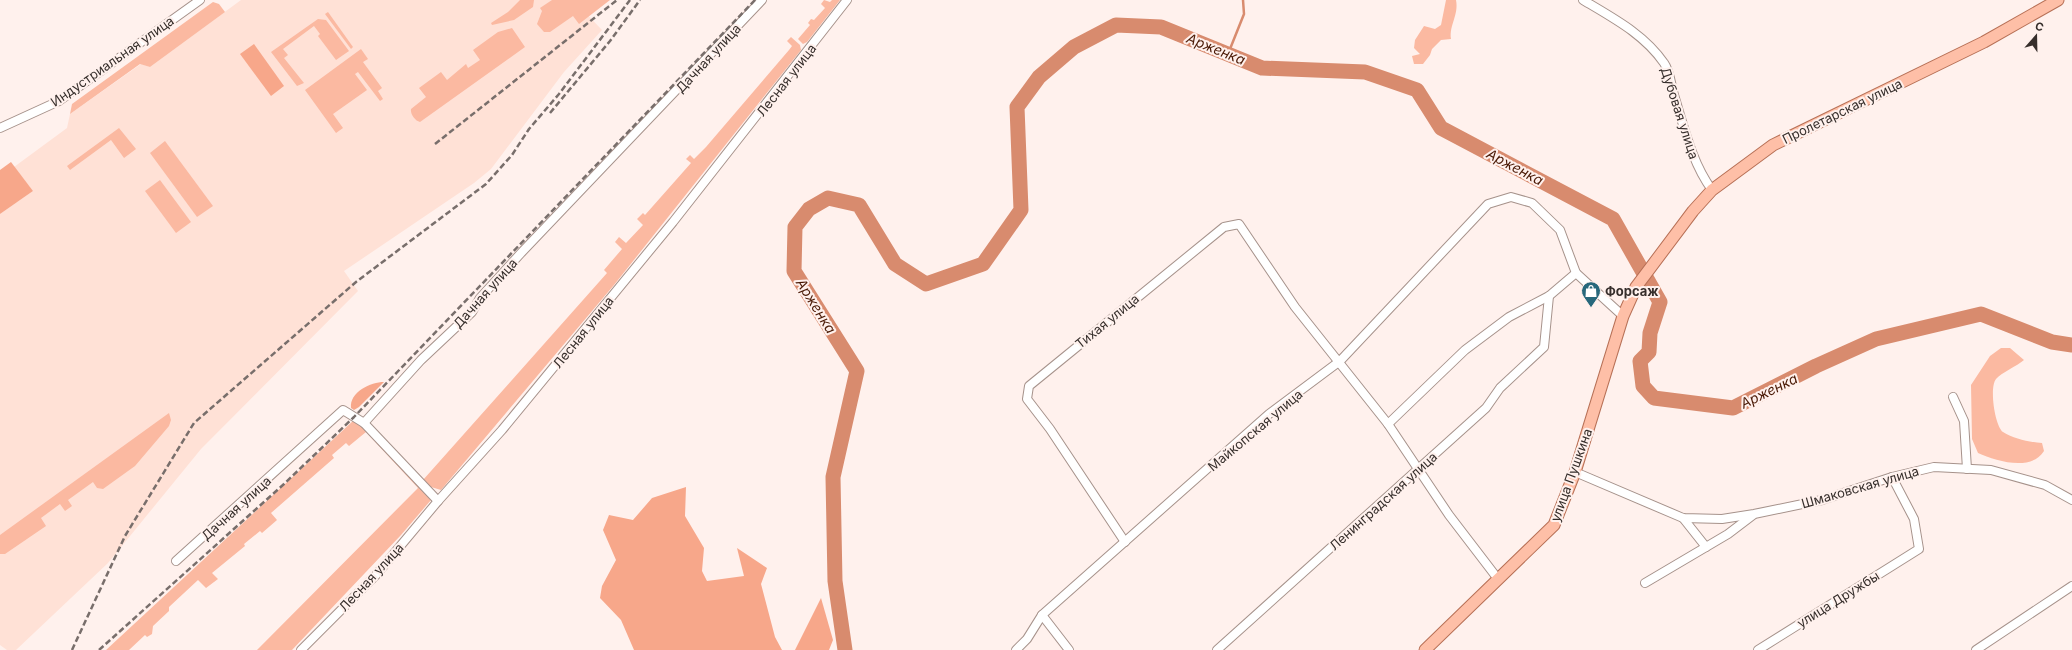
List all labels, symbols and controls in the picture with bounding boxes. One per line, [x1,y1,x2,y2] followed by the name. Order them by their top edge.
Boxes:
[47,12,177,110] street label: Индустриальная улица
[2016,16,2056,56] north arrow
[2033,19,2046,35] text: С
[672,20,744,96] street label: Дачная улица
[1184,29,1248,68] water label: Арженка
[753,41,819,119] street label: Лесная улица
[1658,65,1702,161] street label: Дубовая улица
[1779,75,1905,147] street label: Пролетарская улица
[1483,144,1547,189] water label: Арженка
[450,255,520,331] street label: Дачная улица
[792,274,840,337] water label: Арженка
[1580,280,1602,308] shop icon: Форсаж
[1605,283,1659,299] place label: Форсаж
[1072,290,1142,352] street label: Тихая улица
[549,293,617,371] street label: Лесная улица
[1737,369,1801,412] water label: Арженка
[1204,386,1306,474] street label: Майкопская улица
[1547,426,1595,524] street label: улица Пушкина
[1326,448,1440,554] street label: Ленинградская улица
[1800,463,1920,511] street label: Шмаковская улица
[198,473,274,543] street label: Дачная улица
[335,540,407,614] street label: Лесная улица
[1794,567,1882,631] street label: улица Дружбы

